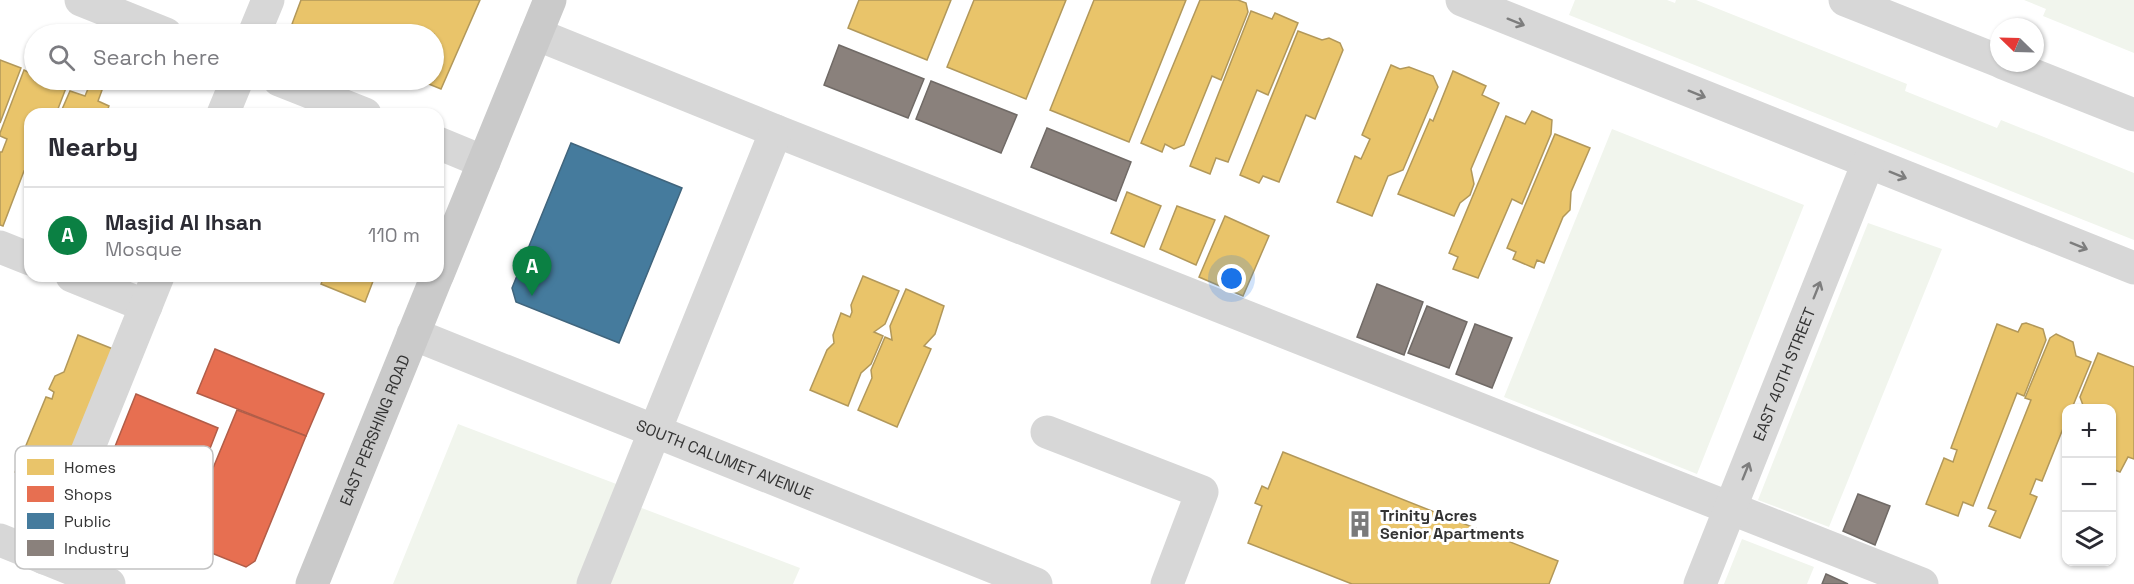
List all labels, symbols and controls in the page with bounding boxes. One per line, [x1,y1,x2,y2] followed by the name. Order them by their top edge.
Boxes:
[1506,17,1525,28] one-way arrow
[1990,18,2044,72] north arrow
[24,24,444,90] search box
[45,41,78,74] icon: search
[93,43,220,71] text: Search here
[1687,89,1706,100] one-way arrow
[48,130,138,164] text: Nearby
[1888,170,1907,181] one-way arrow
[105,208,262,236] text: Masjid Al Ihsan
[61,222,74,248] text: A
[368,222,420,248] text: 110 m
[105,236,182,262] text: Mosque
[2069,242,2088,253] one-way arrow
[512,246,552,296] pin: A
[1217,264,1246,293] your location
[1812,281,1823,300] one-way arrow
[1748,304,1820,444] street label: EAST 40TH STREET
[334,352,414,509] street label: EAST PERSHING ROAD
[2062,404,2116,566] map controls
[2062,404,2116,458] button: +
[633,414,816,504] street label: SOUTH CALUMET AVENUE
[15,446,213,569] legend
[64,457,116,478] text: Homes
[2062,458,2116,512] button: −
[1741,462,1752,481] one-way arrow
[64,484,112,505] text: Shops
[1380,505,1524,544] place label: Trinity Acres Senior Apartments
[1345,509,1375,539] building icon: Trinity Acres Senior Apartments
[64,511,111,532] text: Public
[2062,512,2116,566] button: layers
[64,538,129,559] text: Industry

